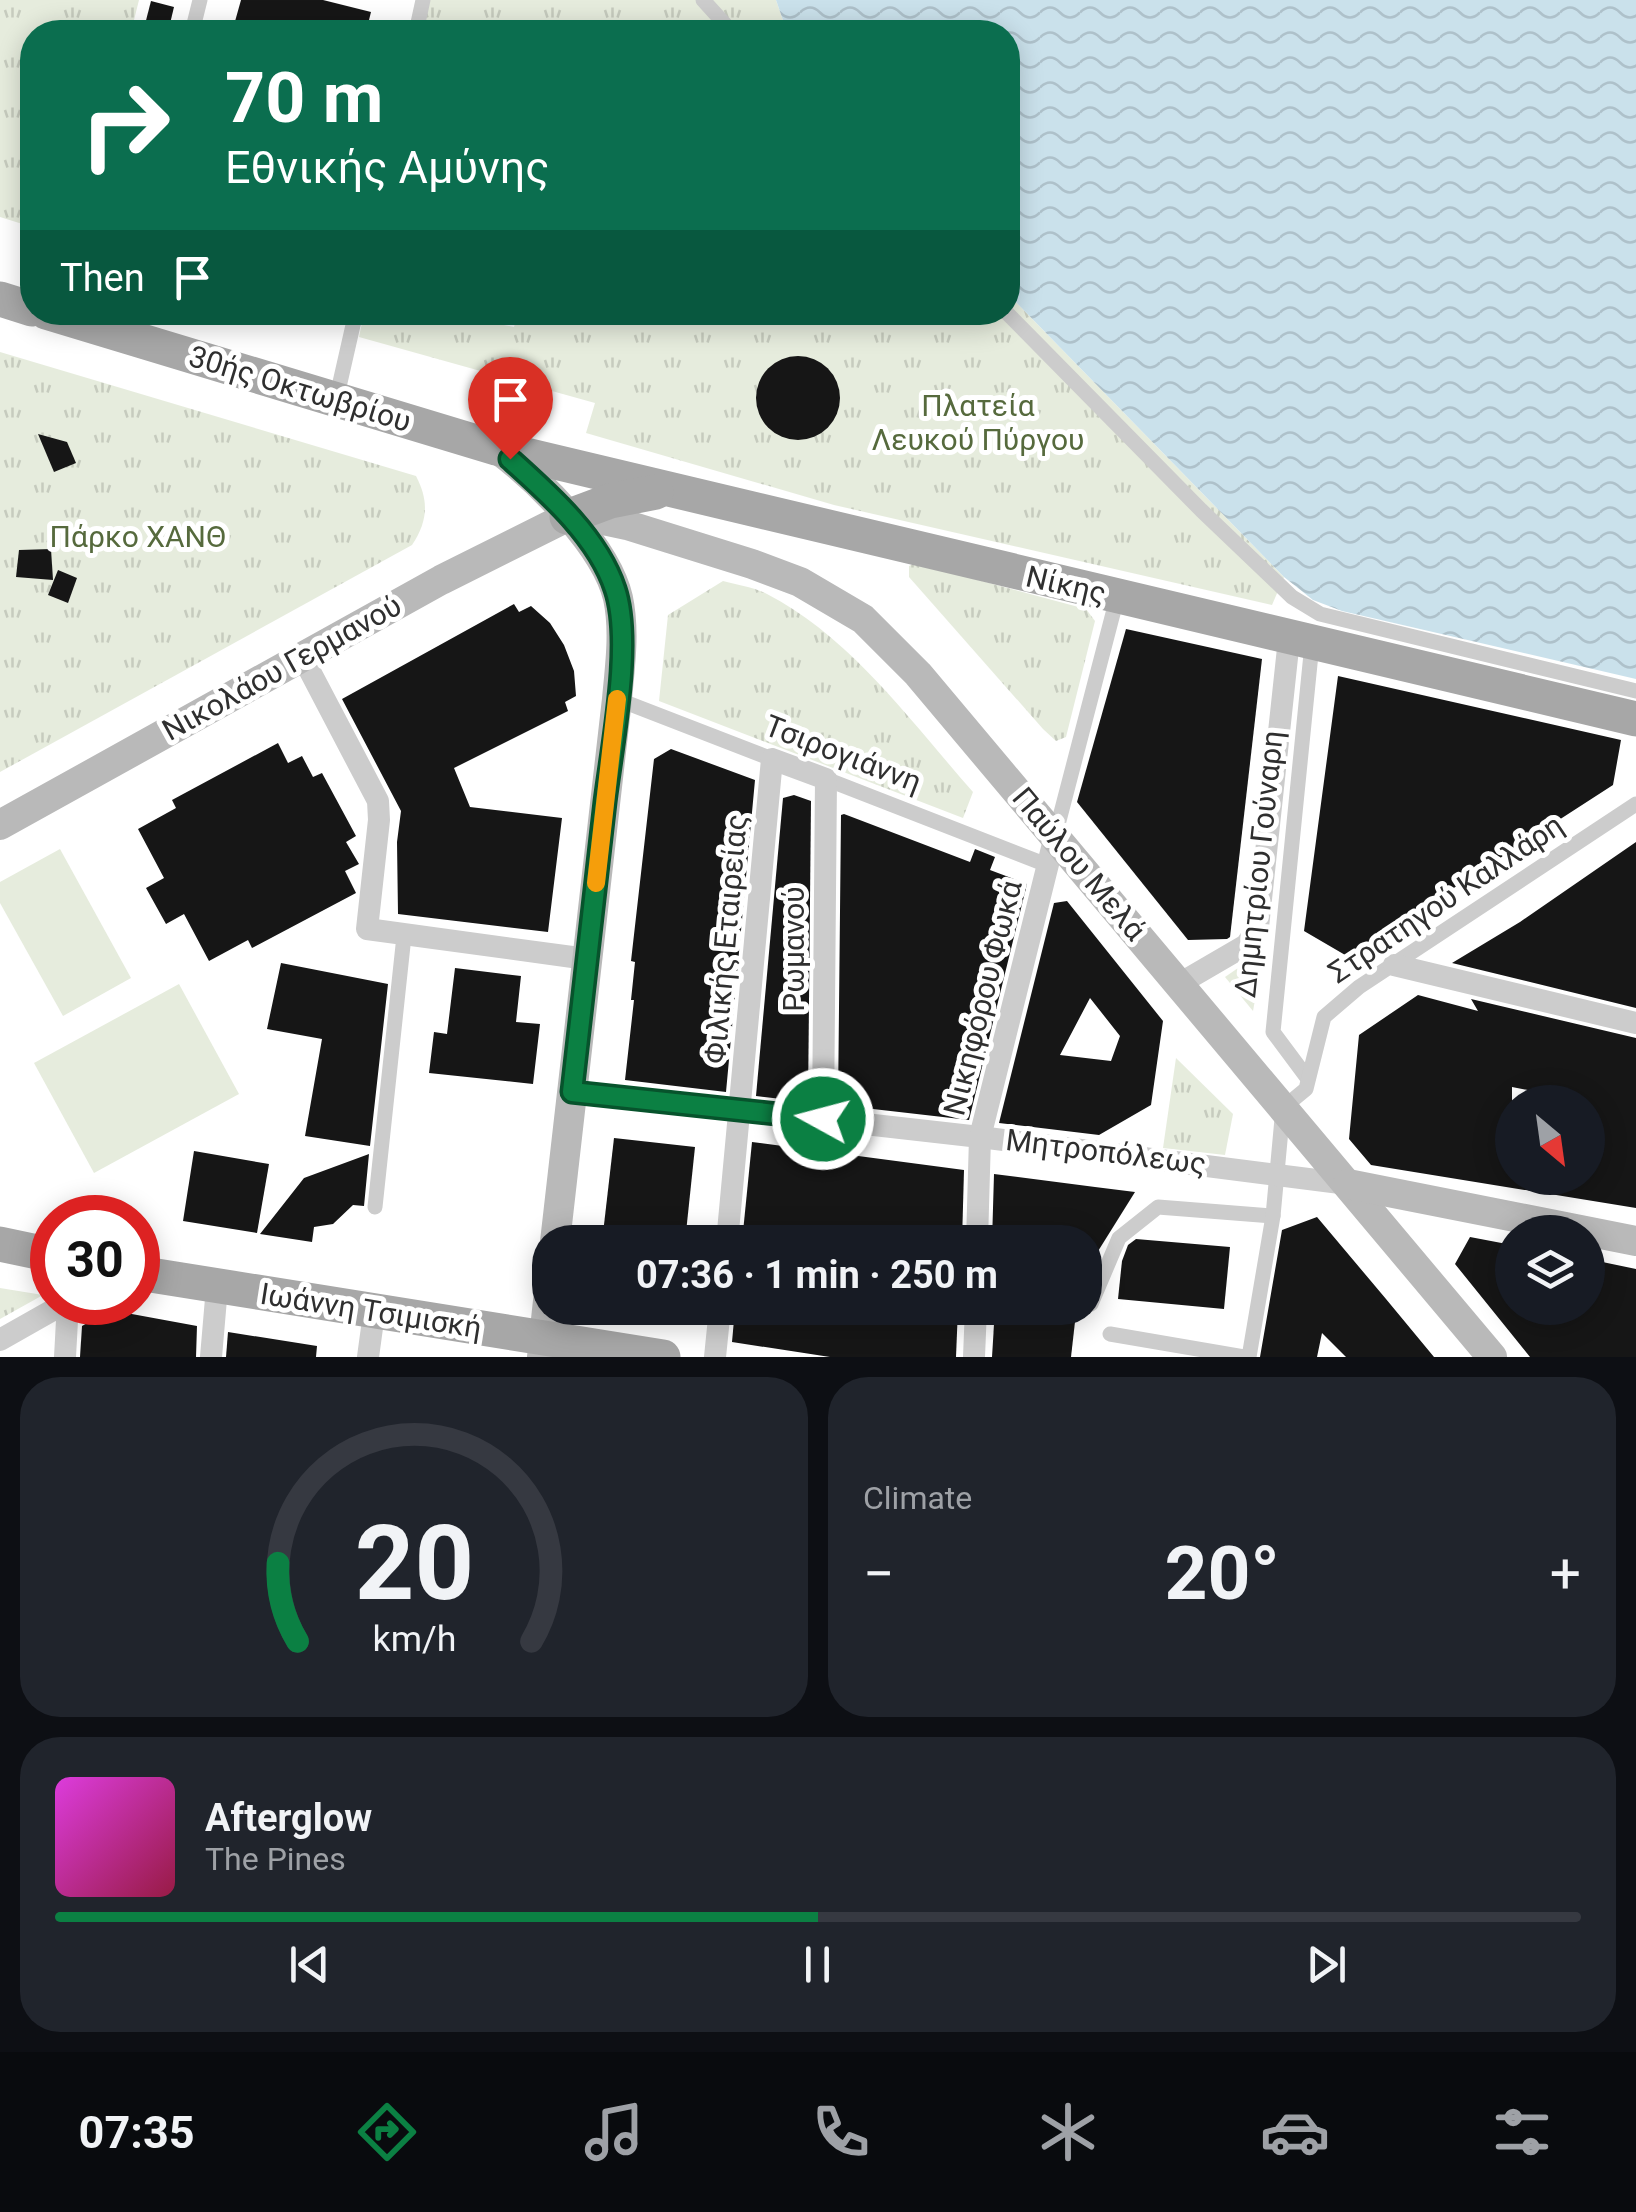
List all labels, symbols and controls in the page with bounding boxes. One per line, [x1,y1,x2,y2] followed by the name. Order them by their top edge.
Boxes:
[225,57,383,139] text: 70 m
[60,60,190,190] icon: right
[225,141,550,194] text: Εθνικής Αμύνης
[165,250,220,305] icon: arrive
[60,256,145,300] text: Then
[185,338,415,439] street label: 30ής Οκτωβρίου
[468,357,553,460] pin
[483,372,538,427] icon: arrive
[872,388,1084,457] park label: Πλατεία Λευκού Πύργου
[50,519,226,554] park label: Πάρκο ΧΑΝΘ
[1023,558,1110,611] street label: Νίκης
[156,587,407,748] street label: Νικολάου Γερμανού
[760,708,926,799] street label: Τσιρογιάννη
[1227,729,1290,999] street label: Δημητρίου Γούναρη
[1005,780,1153,947] street label: Παύλου Μελά
[1322,807,1570,990] street label: Στρατηγού Καλλάρη
[697,813,754,1065] street label: Φιλικής Εταιρείας
[936,877,1029,1119] street label: Νικηφόρου Φωκά
[776,886,811,1012] street label: Ρωμανού
[771,1067,875,1171] position arrow
[1495,1085,1605,1195] north arrow
[1495,1085,1605,1325] map controls
[1004,1122,1208,1181] street label: Μητροπόλεως
[30,1195,160,1325] speed limit sign: 30
[1495,1215,1605,1325] button: layers
[636,1253,998,1297] text: 07:36 · 1 min · 250 m
[258,1276,484,1345] street label: Ιωάννη Τσιμισκή
[863,1479,972,1517] text: Climate
[354,1503,474,1624] text: 20
[1164,1529,1280,1617] text: 20°
[863,1542,894,1606] text: −
[1550,1542,1581,1606] text: +
[372,1618,456,1660] text: km/h
[205,1796,372,1840] text: Afterglow
[205,1840,346,1878] text: The Pines
[282,1937,337,1992] icon: previous
[790,1937,845,1992] icon: pause
[1299,1937,1354,1992] icon: next
[352,2097,422,2167] icon: directions
[579,2097,649,2167] icon: music
[806,2097,876,2167] icon: phone
[1033,2097,1103,2167] icon: climate
[1260,2097,1330,2167] icon: car
[1487,2097,1557,2167] icon: filters
[79,2106,195,2159] text: 07:35

